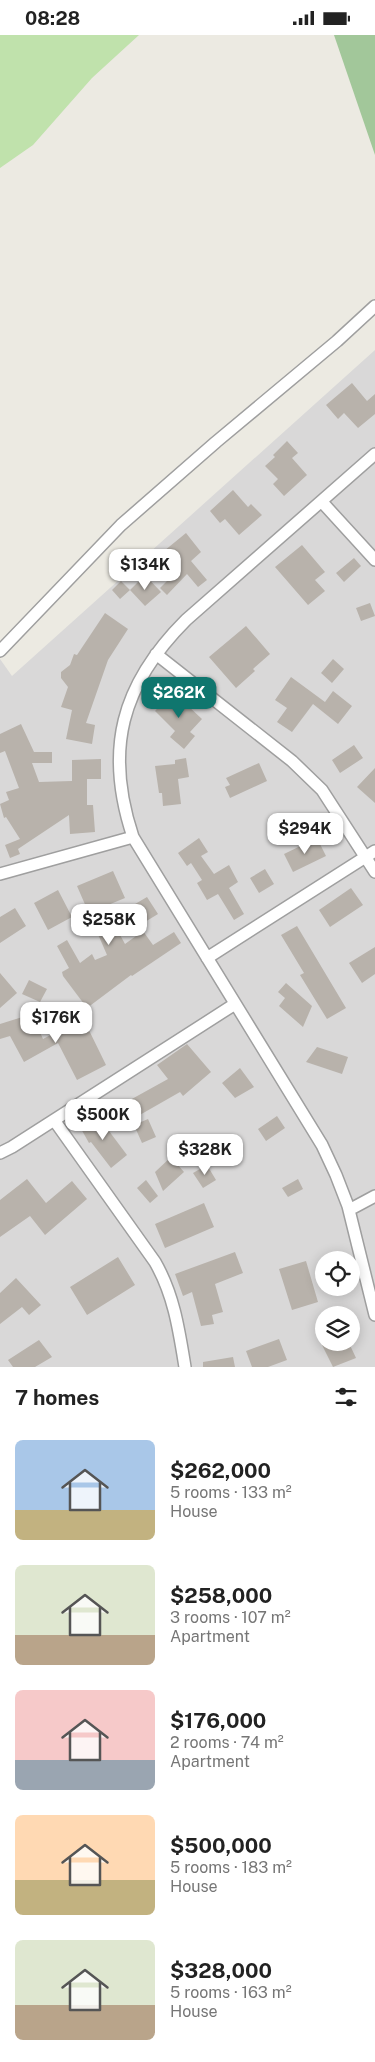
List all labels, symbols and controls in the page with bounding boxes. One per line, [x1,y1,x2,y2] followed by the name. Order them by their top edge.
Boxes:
[25,7,80,29] text: 08:28
[110,549,180,591] pin: $134K
[120,555,170,574] text: $134K
[144,677,214,719] pin: $262K
[152,683,206,702] text: $262K
[270,813,340,855] pin: $294K
[278,819,332,838] text: $294K
[74,903,144,946] pin: $258K
[82,910,136,929] text: $258K
[21,1001,91,1044] pin: $176K
[31,1008,81,1027] text: $176K
[68,1099,138,1141] pin: $500K
[76,1105,130,1124] text: $500K
[170,1133,240,1176] pin: $328K
[178,1140,232,1159] text: $328K
[315,1251,360,1351] map controls
[315,1251,360,1296] button: locate
[315,1306,360,1351] button: layers
[332,1383,360,1411] icon: filters
[15,1385,99,1410] text: 7 homes
[170,1458,271,1483] text: $262,000
[55,1460,115,1520] icon: home
[170,1483,292,1502] text: 5 rooms · 133 m²
[170,1502,218,1521] text: House
[170,1583,272,1608] text: $258,000
[55,1585,115,1645] icon: home
[170,1608,291,1627] text: 3 rooms · 107 m²
[170,1627,250,1646] text: Apartment
[170,1708,266,1733] text: $176,000
[55,1710,115,1770] icon: home
[170,1733,284,1752] text: 2 rooms · 74 m²
[170,1752,250,1771] text: Apartment
[170,1833,272,1858] text: $500,000
[55,1835,115,1895] icon: home
[170,1858,292,1877] text: 5 rooms · 183 m²
[170,1877,218,1896] text: House
[170,1958,272,1983] text: $328,000
[55,1960,115,2020] icon: home
[170,1983,292,2002] text: 5 rooms · 163 m²
[170,2002,218,2021] text: House

